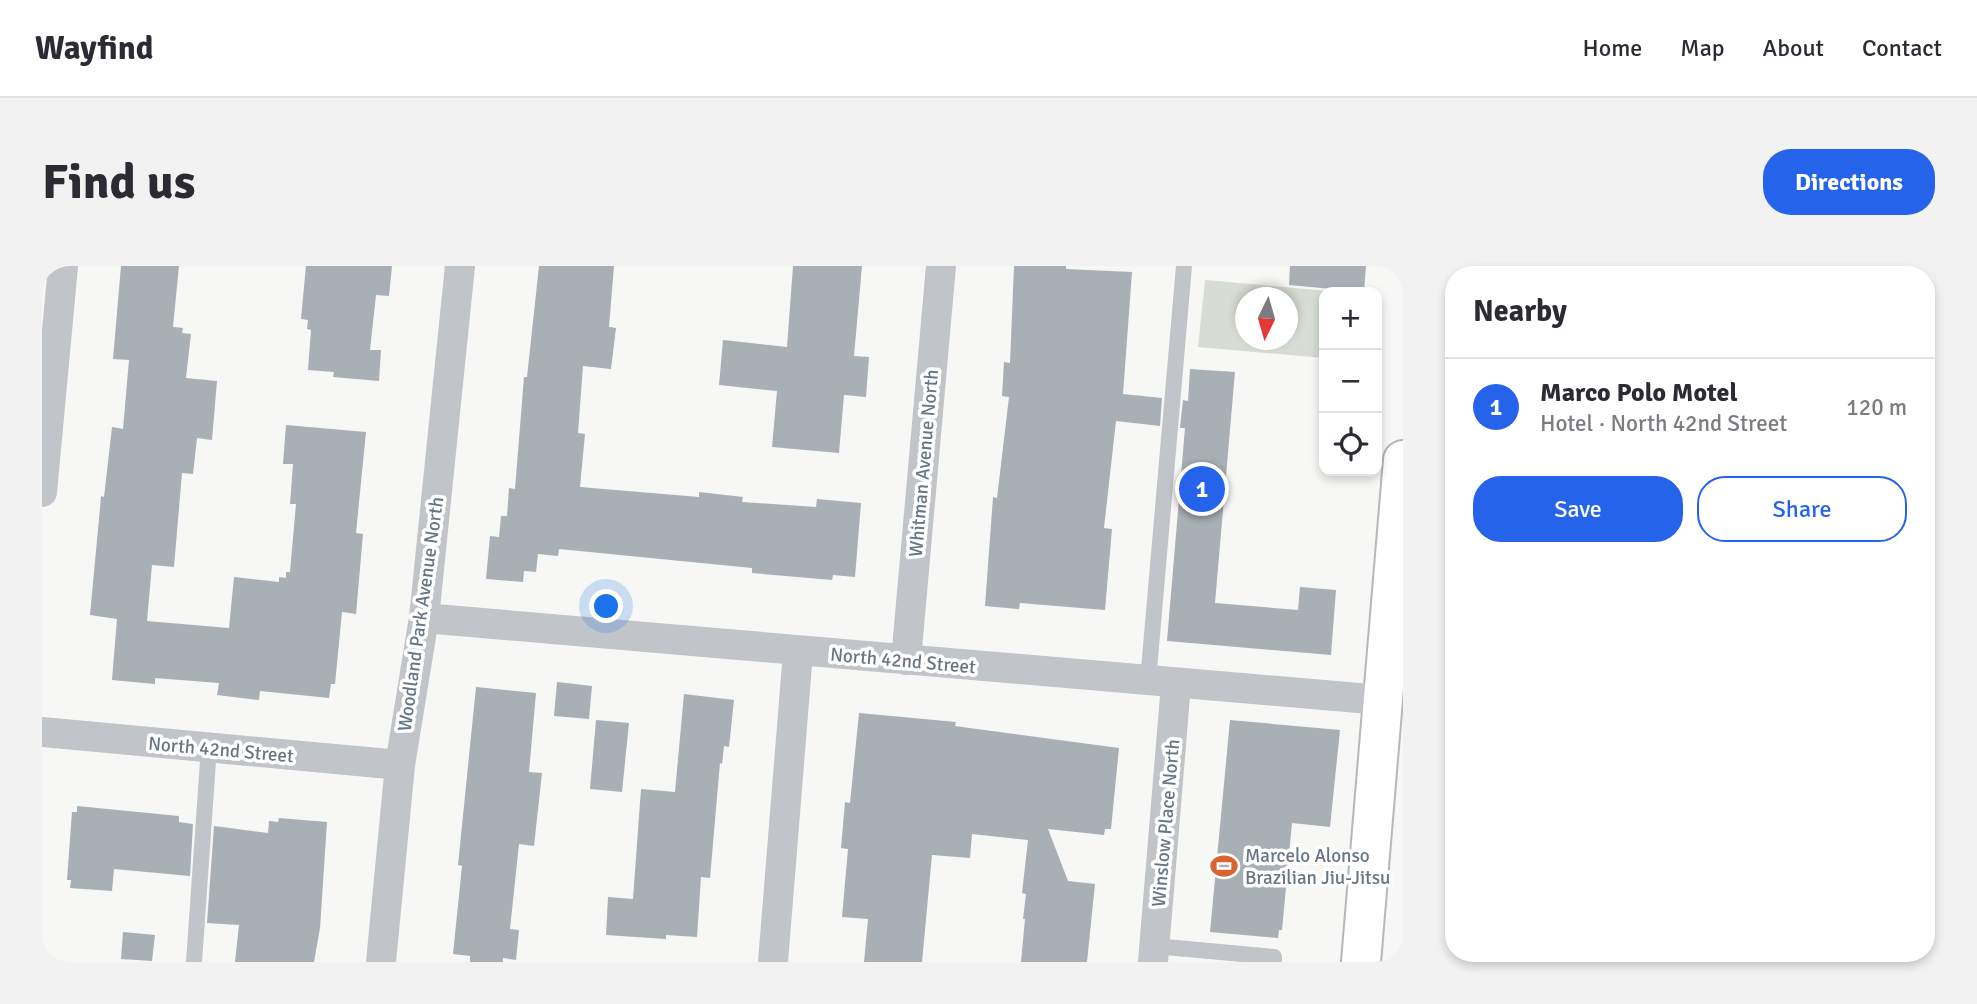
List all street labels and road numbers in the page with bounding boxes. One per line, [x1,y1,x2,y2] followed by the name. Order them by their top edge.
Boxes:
[904,368,944,558] street label: Whitman Avenue North
[393,495,449,733] street label: Woodland Park Avenue North
[829,643,977,679] street label: North 42nd Street
[147,732,295,768] street label: North 42nd Street
[1147,738,1185,908] street label: Winslow Place North

